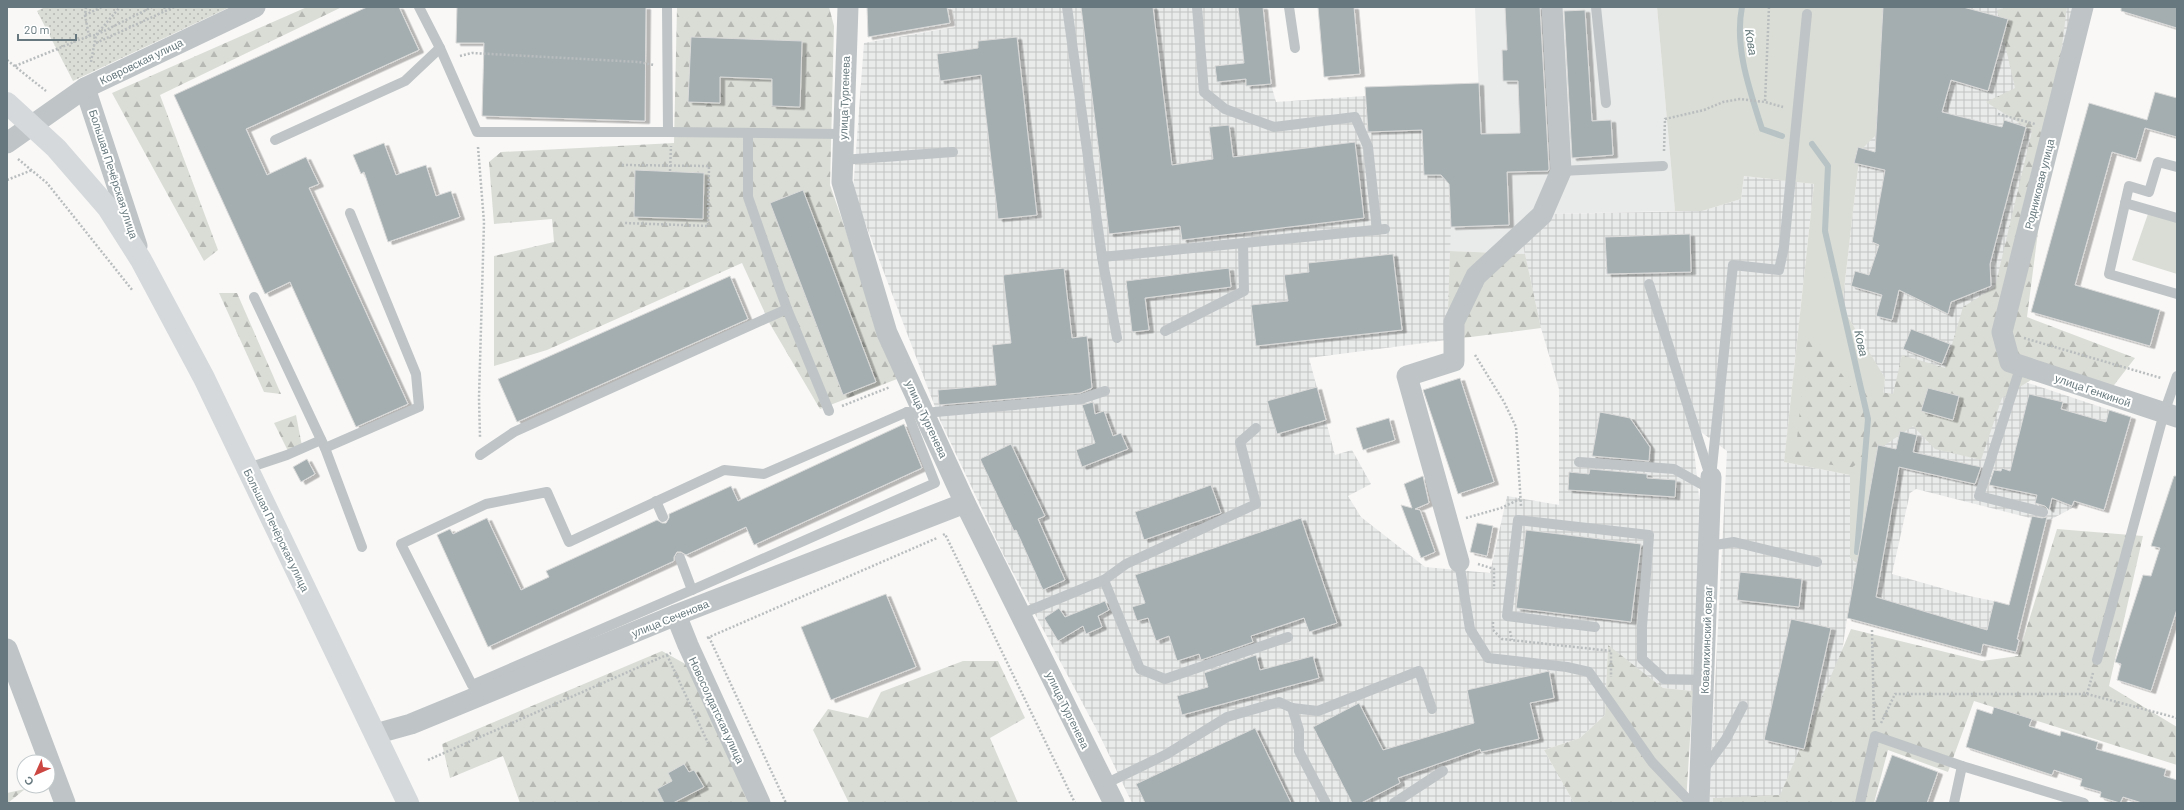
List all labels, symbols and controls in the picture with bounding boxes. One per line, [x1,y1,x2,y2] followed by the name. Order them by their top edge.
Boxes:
[18,16,76,42] scale bar
[24,22,50,36] text: 20 m
[1743,28,1761,56] water label: Кова
[97,35,186,87] street label: Ковровская улица
[836,55,852,140] street label: улица Тургенева
[87,108,141,241] street label: Большая Печёрская улица
[2021,137,2057,231] street label: Родниковая улица
[1852,329,1872,358] water label: Кова
[2053,371,2133,409] street label: улица Генкиной
[903,378,951,461] street label: улица Тургенева
[242,466,313,594] street label: Большая Печёрская улица
[1698,586,1714,694] street label: Ковалихинский овраг
[630,596,711,639] street label: улица Сеченова
[687,655,748,766] street label: Новосолдатская улица
[1044,669,1093,751] street label: улица Тургенева
[16,754,56,794] north arrow
[21,774,36,789] text: С

